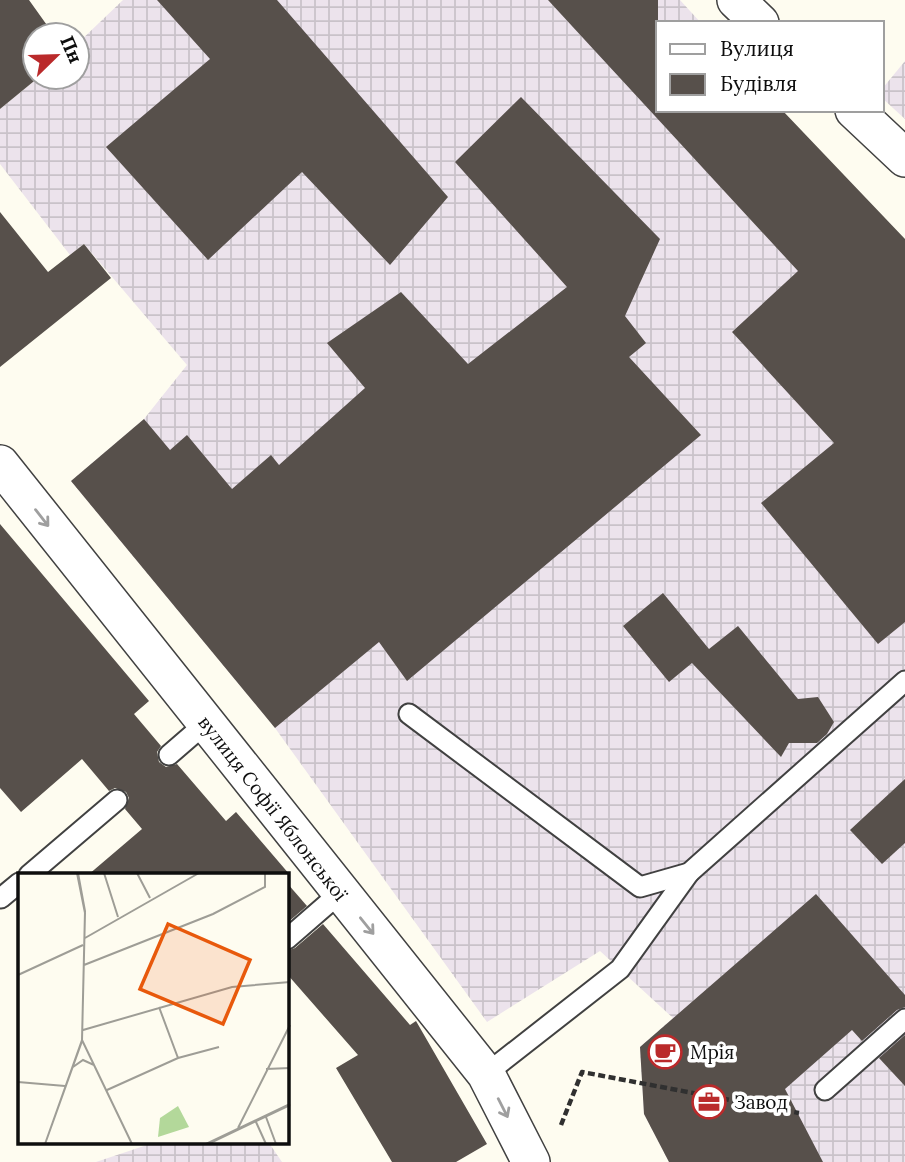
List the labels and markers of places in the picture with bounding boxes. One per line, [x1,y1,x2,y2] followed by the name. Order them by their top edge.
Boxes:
[646,1033,684,1071] cafe icon: Мрія
[690,1040,734,1064] place label: Мрія
[690,1083,728,1121] office icon: Завод
[734,1090,788,1114] place label: Завод

